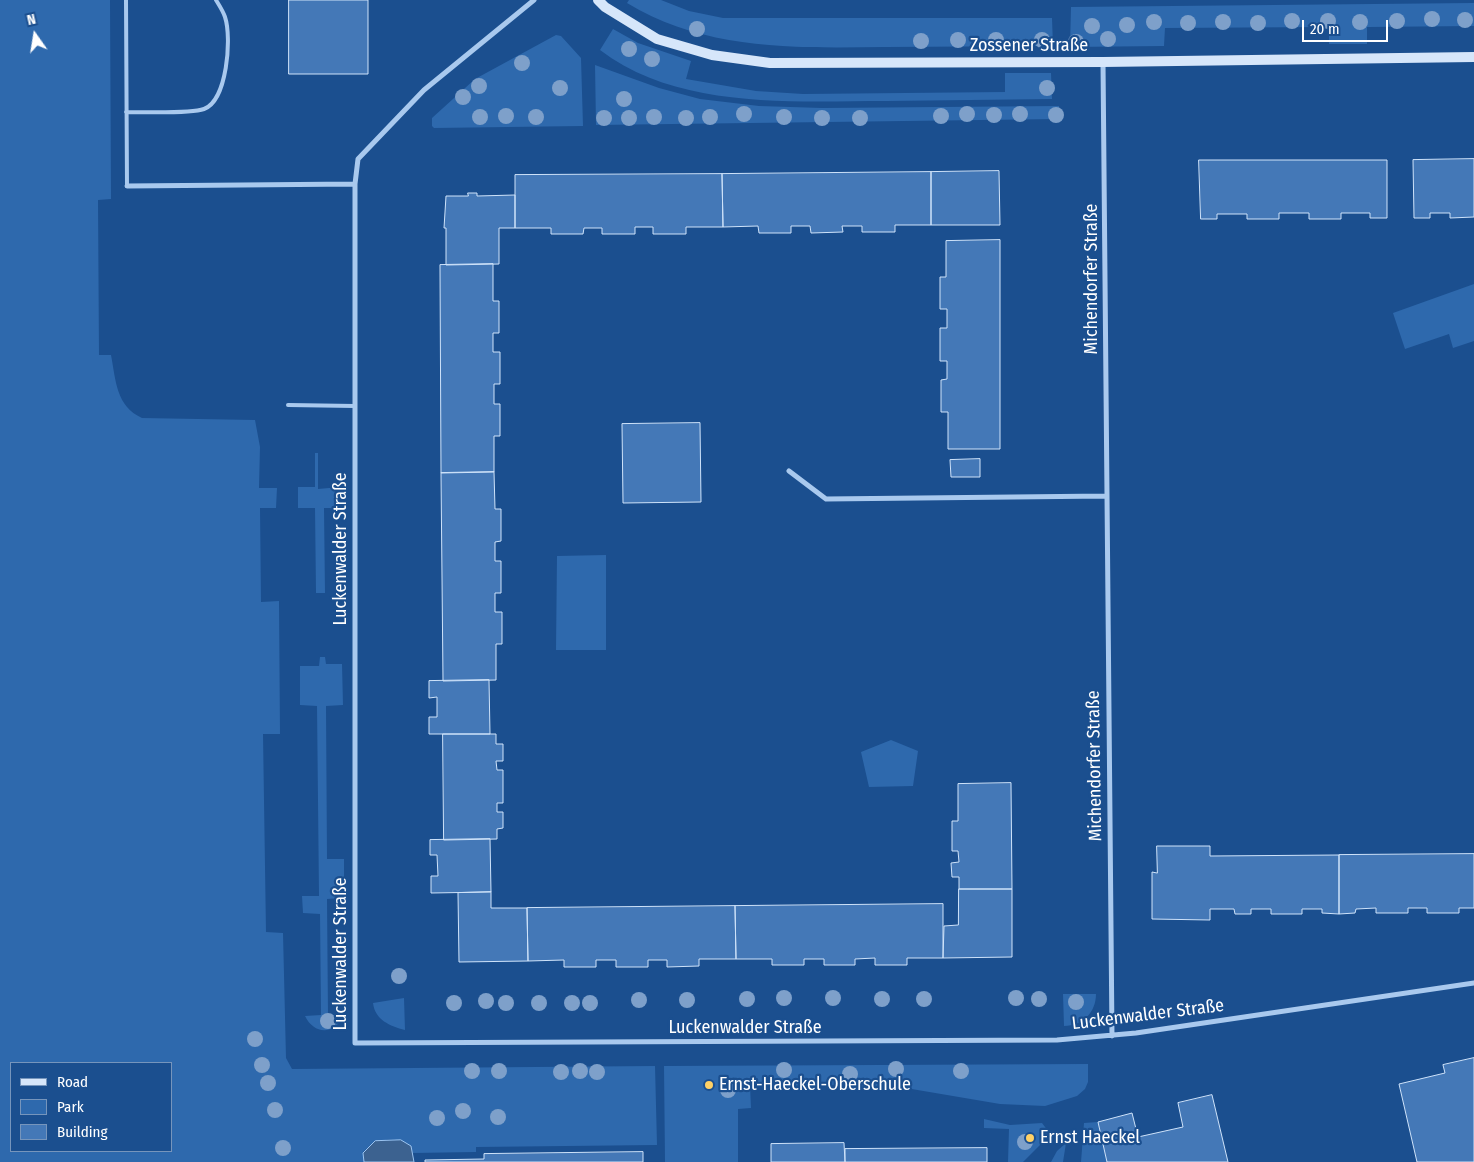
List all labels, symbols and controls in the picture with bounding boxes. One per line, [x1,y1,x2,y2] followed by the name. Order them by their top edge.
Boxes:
[10,10,60,60] north arrow
[1304,10,1390,42] scale bar
[26,11,38,29] text: N
[1310,20,1340,38] text: 20 m
[970,35,1088,57] street label: Zossener Straße
[1081,204,1103,354] street label: Michendorfer Straße
[330,472,352,626] street label: Luckenwalder Straße
[1083,690,1107,842] street label: Michendorfer Straße
[330,877,352,1031] street label: Luckenwalder Straße
[1071,995,1225,1035] street label: Luckenwalder Straße
[668,1017,822,1039] street label: Luckenwalder Straße
[10,1062,172,1152] legend
[57,1073,88,1091] text: Road
[719,1074,911,1096] place label: Ernst-Haeckel-Oberschule
[703,1079,715,1091] marker: Ernst-Haeckel-Oberschule
[57,1098,84,1116] text: Park
[57,1123,108,1141] text: Building
[1040,1127,1140,1149] place label: Ernst Haeckel
[1024,1132,1036,1144] marker: Ernst Haeckel

